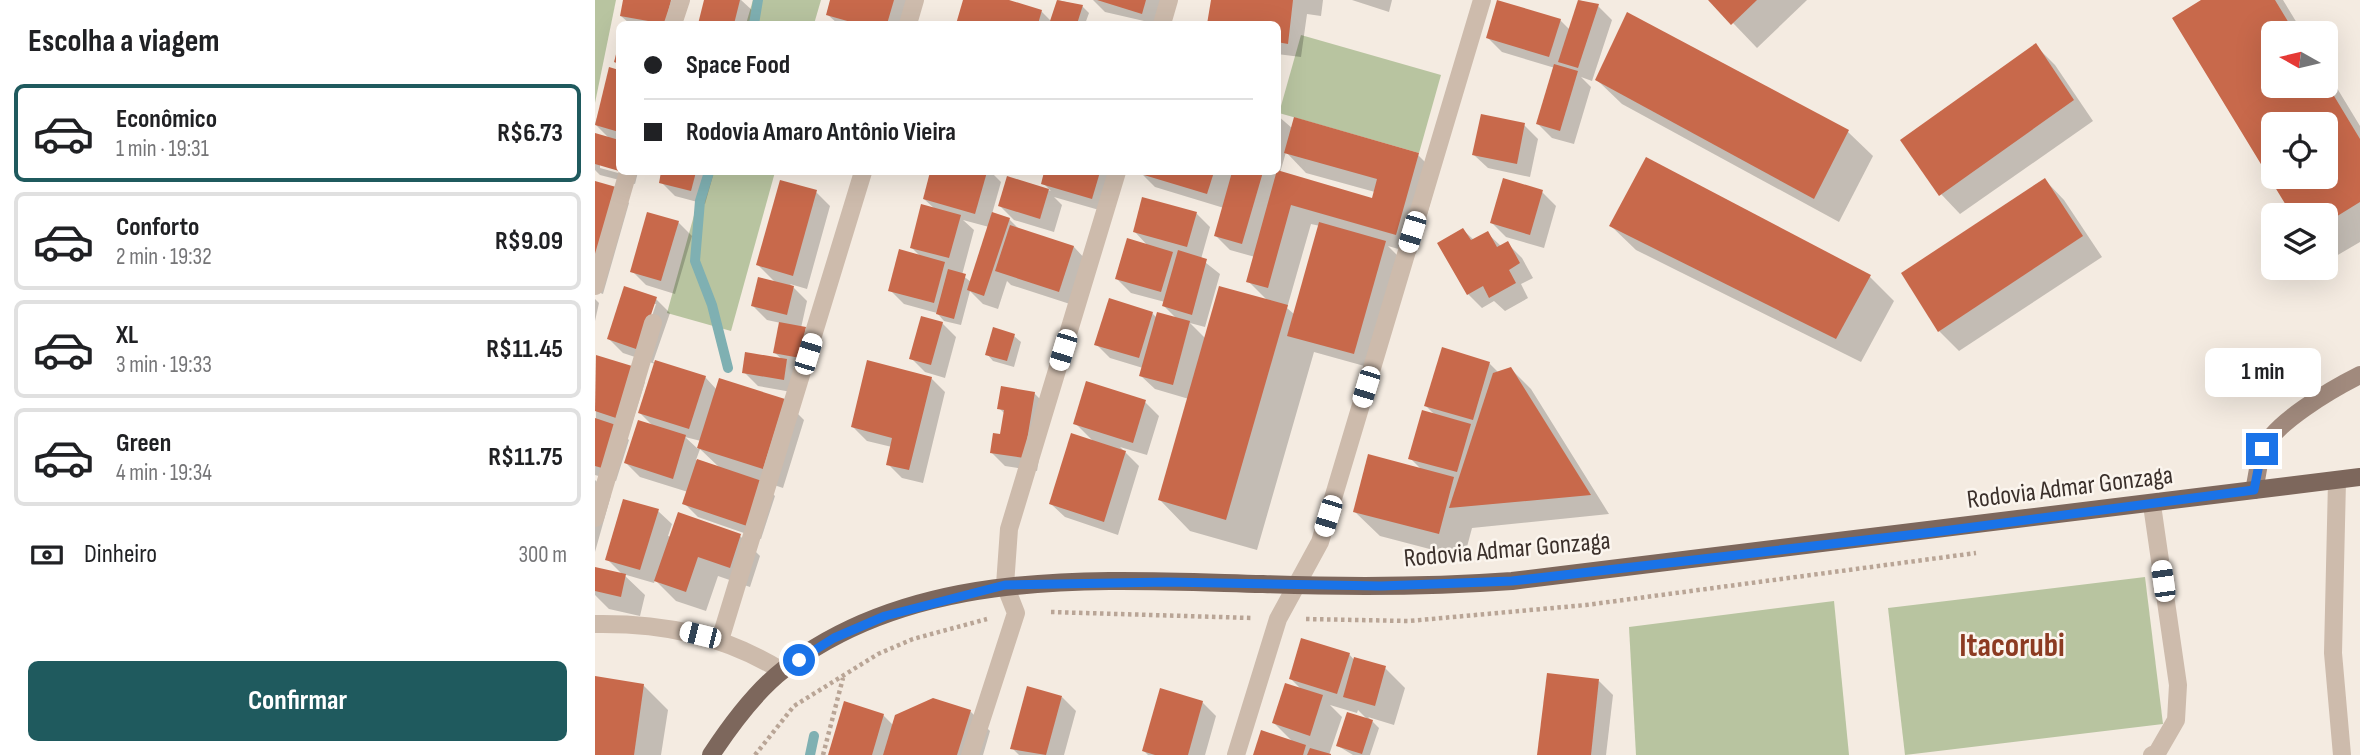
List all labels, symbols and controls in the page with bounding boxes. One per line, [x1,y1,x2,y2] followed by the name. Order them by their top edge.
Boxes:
[2261,21,2338,98] north arrow
[2261,21,2338,280] map controls
[28,22,220,61] text: Escolha a viagem
[686,50,790,81] text: Space Food
[32,102,95,165] icon: car
[116,104,217,135] text: Econômico
[2261,112,2338,189] button: locate
[686,117,956,148] text: Rodovia Amaro Antônio Vieira
[497,118,563,149] text: R$6.73
[116,135,209,163] text: 1 min · 19:31
[2261,203,2338,280] button: layers
[1396,209,1429,255] car
[32,210,95,273] icon: car
[116,212,199,243] text: Conforto
[495,226,563,257] text: R$9.09
[116,243,212,271] text: 2 min · 19:32
[32,318,95,381] icon: car
[116,320,138,351] text: XL
[1047,327,1080,373] car
[792,331,825,377] car
[486,334,563,365] text: R$11.45
[2204,348,2320,396] callout: 1 min
[116,351,212,379] text: 3 min · 19:33
[2242,358,2284,386] text: 1 min
[1350,364,1383,410] car
[32,426,95,489] icon: car
[116,428,171,459] text: Green
[2246,433,2278,465] route end
[488,442,563,473] text: R$11.75
[116,459,212,487] text: 4 min · 19:34
[1965,460,2175,516] street label: Rodovia Admar Gonzaga
[1312,493,1345,539] car
[1402,526,1612,574] street label: Rodovia Admar Gonzaga
[28,536,66,574] icon: cash
[84,539,157,570] text: Dinheiro
[518,541,567,569] text: 300 m
[2150,559,2177,603] car
[678,620,723,650] car
[1959,626,2065,666] district label: Itacorubi
[783,644,815,676] route start
[28,661,567,741] button: Confirmar

